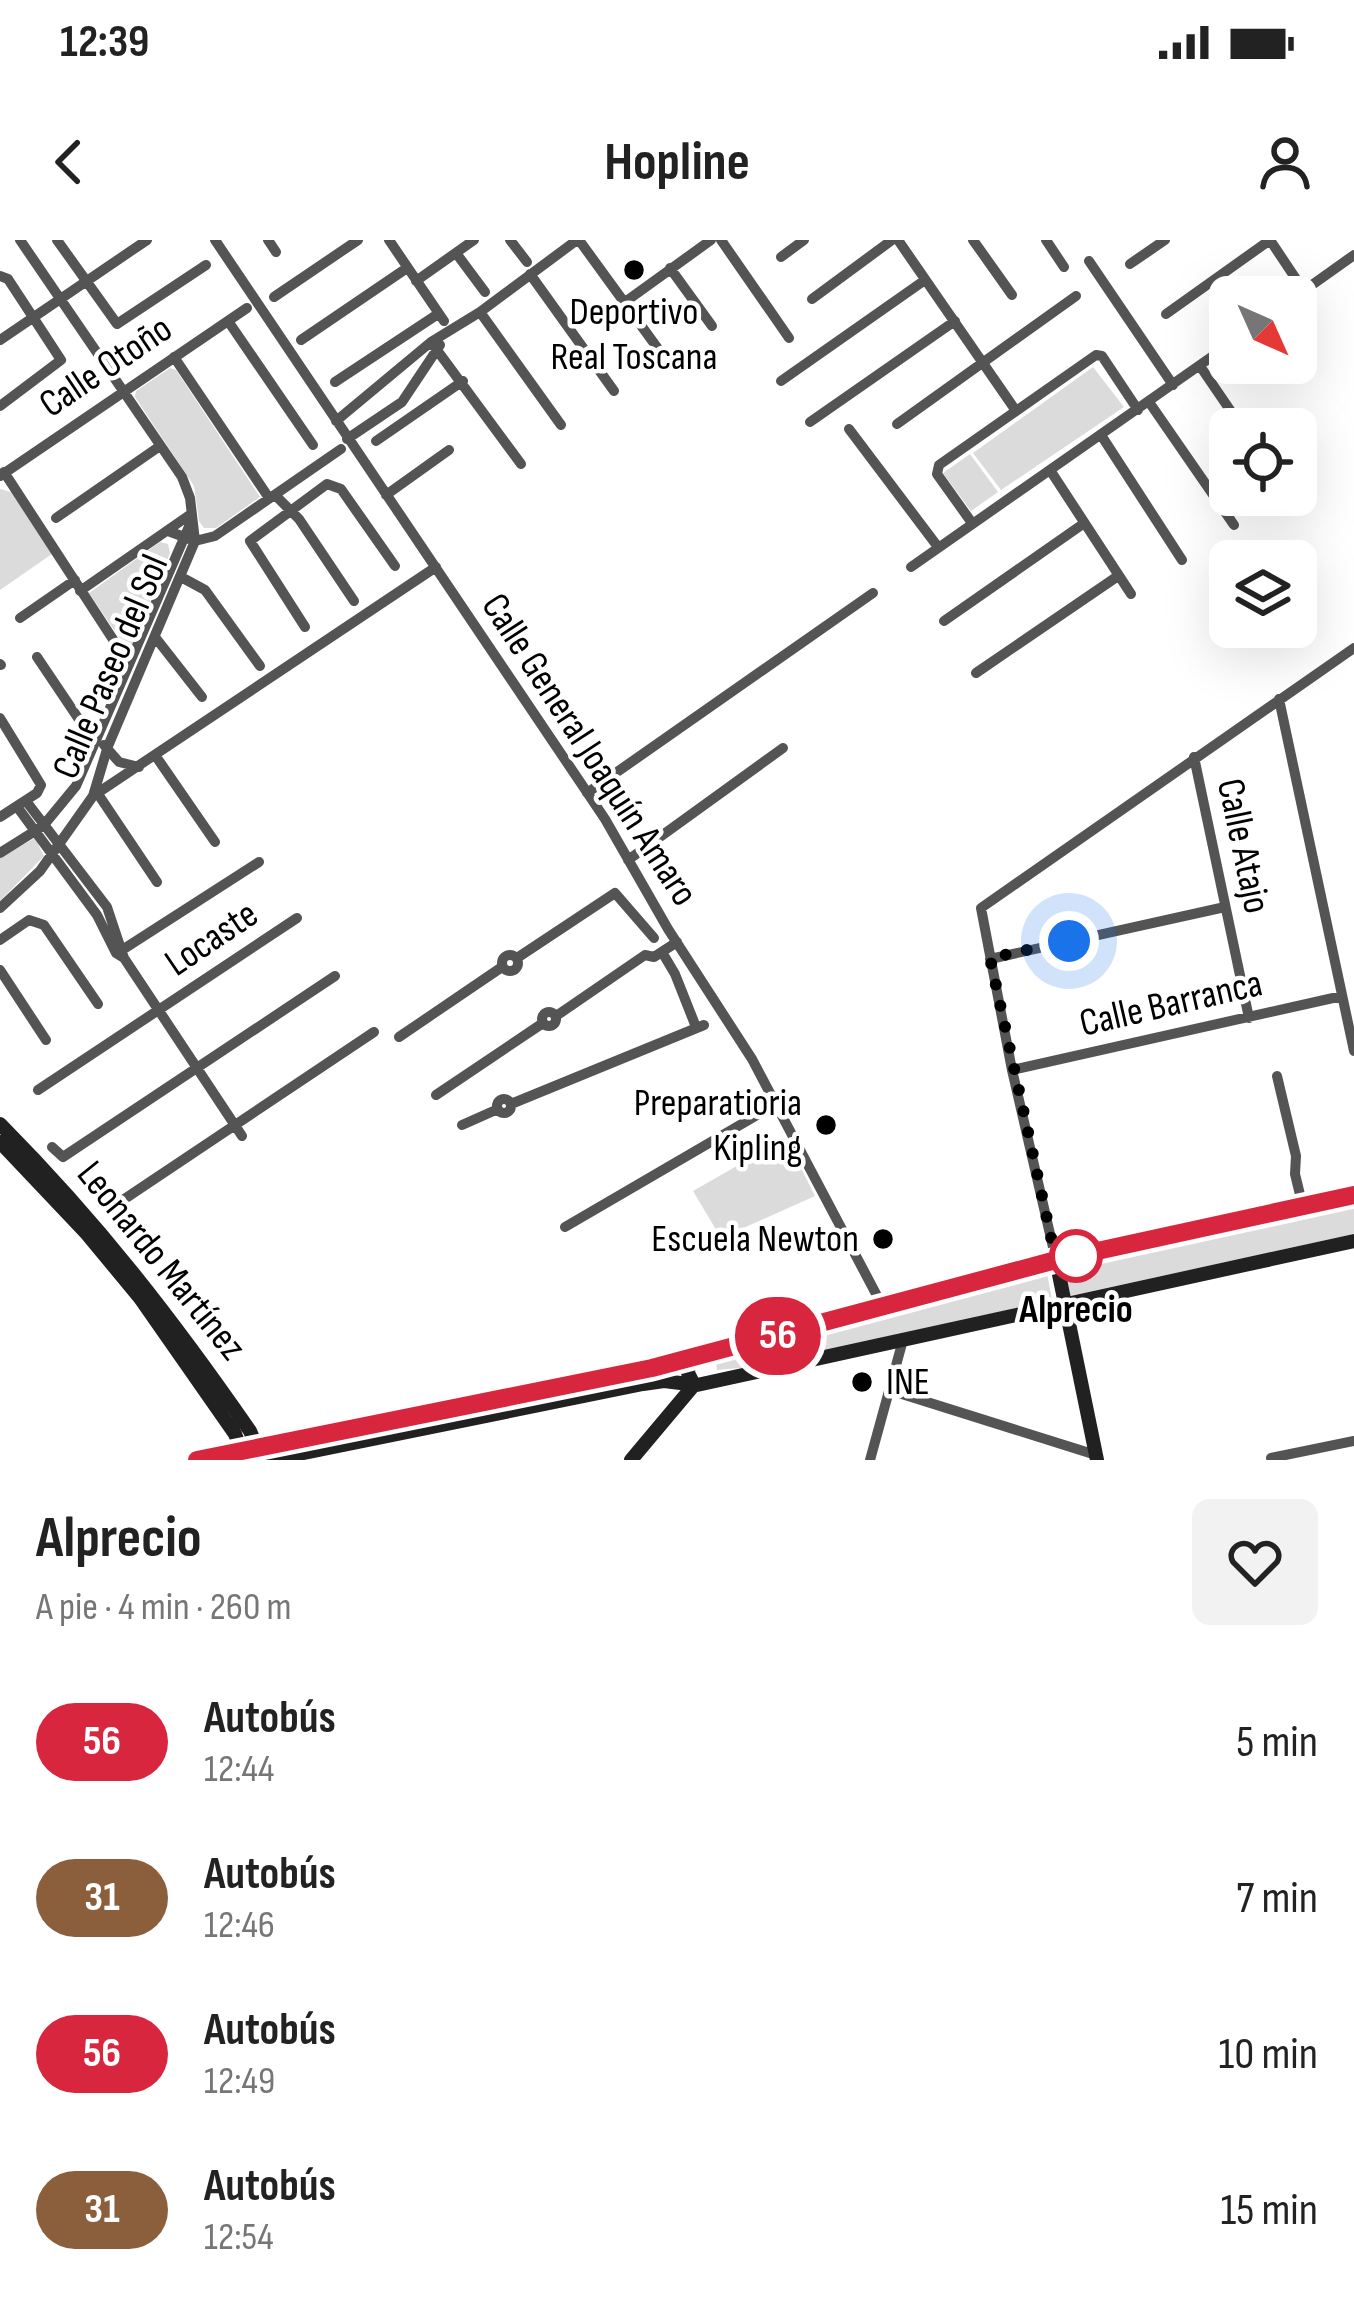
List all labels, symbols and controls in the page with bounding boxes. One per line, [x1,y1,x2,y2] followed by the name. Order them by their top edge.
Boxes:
[60,15,149,70] text: 12:39
[36,129,102,195] icon: back
[1252,129,1318,195] icon: person
[604,130,750,195] text: Hopline
[621,257,647,283] marker: Deportivo Real Toscana
[1209,276,1317,384] north arrow
[1209,276,1317,648] map controls
[551,289,717,381] place label: Deportivo Real Toscana
[31,306,181,428] street label: Calle Otoño
[1209,408,1317,516] button: locate
[1209,540,1317,648] button: layers
[43,548,179,786] street label: Calle Paseo del Sol
[471,585,707,915] street label: Calle General Joaquín Amaro
[1206,774,1280,918] street label: Calle Atajo
[157,891,267,987] street label: Locaste
[1039,911,1099,971] your location
[1075,960,1267,1048] street label: Calle Barranca
[634,1080,802,1172] place label: Preparatioria Kipling
[813,1112,839,1138] marker: Preparatioria Kipling
[67,1152,255,1370] street label: Leonardo Martínez
[651,1216,859,1263] place label: Escuela Newton
[870,1226,896,1252] marker: Escuela Newton
[1051,1231,1101,1281] marker: Alprecio
[1018,1287,1133,1334] place label: Alprecio
[724,1297,832,1375] line badge: 56
[759,1310,797,1361] text: 56
[886,1359,930,1406] place label: INE
[849,1369,875,1395] marker: INE
[1192,1499,1318,1625] button: heart
[36,1505,202,1573] text: Alprecio
[36,1584,292,1631] text: A pie · 4 min · 260 m
[204,1691,336,1746] text: Autobús
[1236,1715,1318,1770] text: 5 min
[83,1716,121,1767] text: 56
[204,1746,274,1793] text: 12:44
[204,1847,336,1902] text: Autobús
[1236,1871,1318,1926] text: 7 min
[84,1872,120,1923] text: 31
[204,1902,275,1949] text: 12:46
[204,2003,336,2058] text: Autobús
[1219,2027,1318,2082] text: 10 min
[83,2028,121,2079] text: 56
[204,2058,275,2105] text: 12:49
[204,2159,336,2214] text: Autobús
[1221,2183,1318,2238] text: 15 min
[84,2184,120,2235] text: 31
[204,2214,274,2261] text: 12:54

